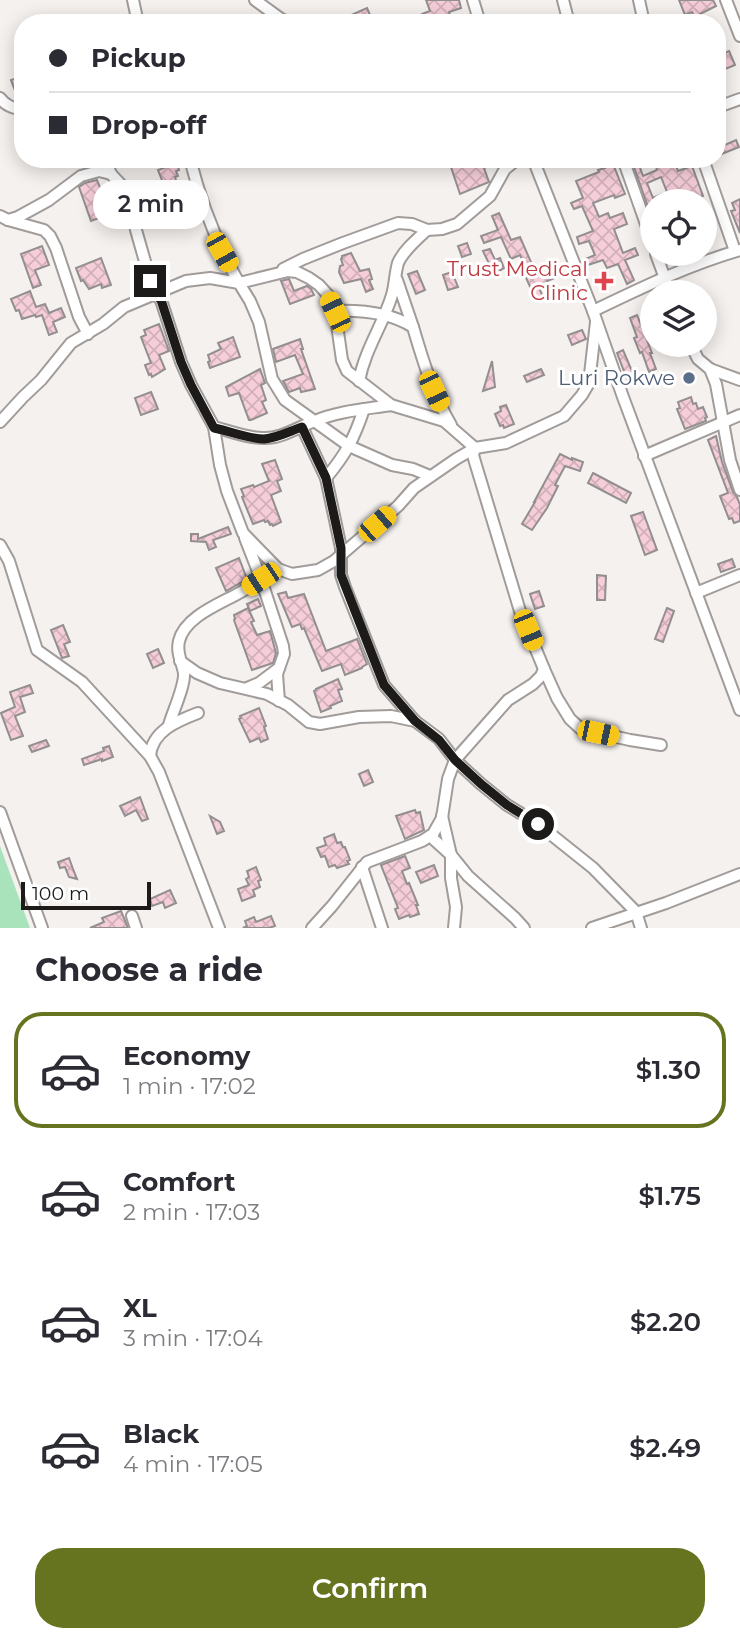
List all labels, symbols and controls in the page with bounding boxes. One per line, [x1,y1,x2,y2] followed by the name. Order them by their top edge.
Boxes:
[91,42,186,74] text: Pickup
[91,109,206,141] text: Drop-off
[92,180,208,229] callout: 2 min
[640,189,717,357] map controls
[640,189,717,266] button: locate
[118,190,184,218] text: 2 min
[203,229,242,275] car
[447,256,588,305] place label: Trust Medical Clinic
[134,265,166,297] route end
[594,271,614,291] marker: Trust Medical Clinic
[640,280,717,357] button: layers
[317,289,354,335] car
[558,365,675,390] place label: Luri Rokwe
[416,368,453,414] car
[681,370,697,386] marker: Luri Rokwe
[355,502,400,546] car
[238,559,285,599] car
[511,607,546,653] car
[576,718,621,748] car
[522,808,554,840] route start
[21,879,150,911] scale bar
[32,882,89,905] text: 100 m
[35,950,263,989] text: Choose a ride
[39,1039,102,1102] icon: car
[123,1040,250,1072] text: Economy
[636,1054,701,1086] text: $1.30
[123,1072,256,1100] text: 1 min · 17:02
[39,1165,102,1228] icon: car
[123,1166,235,1198] text: Comfort
[639,1180,701,1212] text: $1.75
[123,1198,260,1226] text: 2 min · 17:03
[39,1291,102,1354] icon: car
[123,1292,157,1324] text: XL
[630,1306,701,1338] text: $2.20
[123,1324,263,1352] text: 3 min · 17:04
[39,1417,102,1480] icon: car
[123,1418,199,1450] text: Black
[629,1432,701,1464] text: $2.49
[123,1450,263,1478] text: 4 min · 17:05
[35,1548,705,1628] button: Confirm

